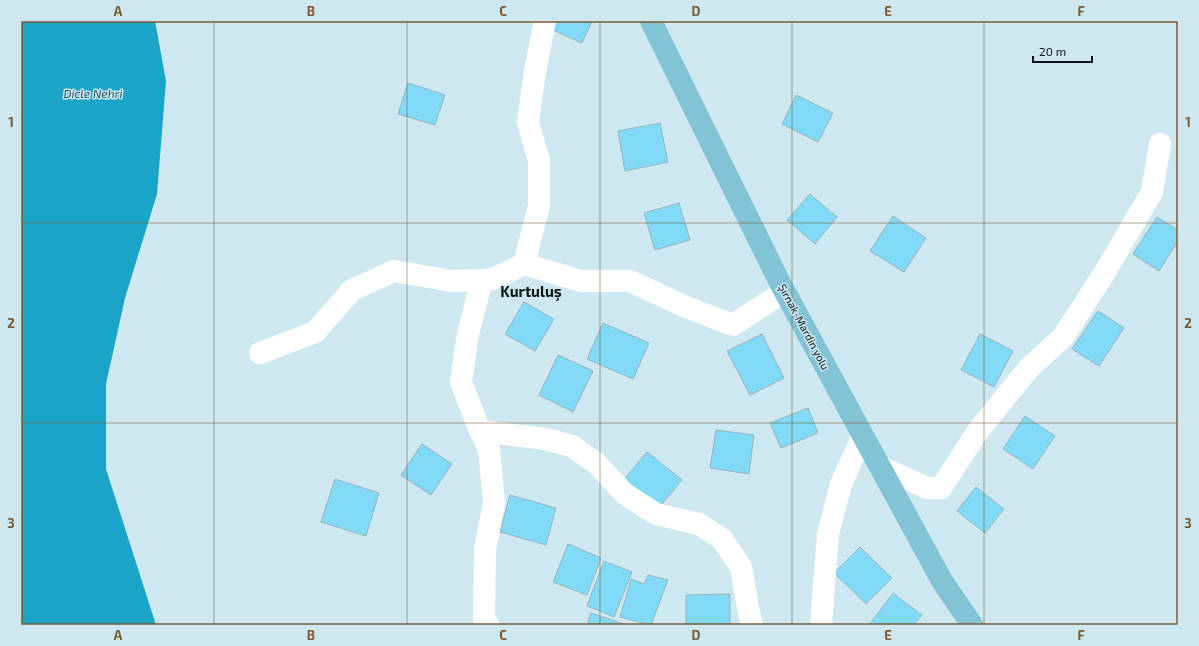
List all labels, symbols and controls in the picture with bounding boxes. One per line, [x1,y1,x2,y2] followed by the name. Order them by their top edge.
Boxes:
[114,3,123,19] text: A
[307,3,315,19] text: B
[499,3,507,19] text: C
[692,3,701,19] text: D
[884,3,892,19] text: E
[1077,3,1085,19] text: F
[1033,38,1092,64] scale bar
[1039,44,1066,58] text: 20 m
[64,86,122,100] water label: Dicle Nehri
[8,114,14,130] text: 1
[1185,114,1191,130] text: 1
[500,282,562,302] district label: Kurtuluş
[775,282,833,373] street label: Şırnak-Mardin yolu
[7,315,15,331] text: 2
[1184,315,1192,331] text: 2
[7,515,15,531] text: 3
[1184,515,1192,531] text: 3
[114,627,123,643] text: A
[307,627,315,643] text: B
[499,627,507,643] text: C
[692,627,701,643] text: D
[884,627,892,643] text: E
[1077,627,1085,643] text: F

